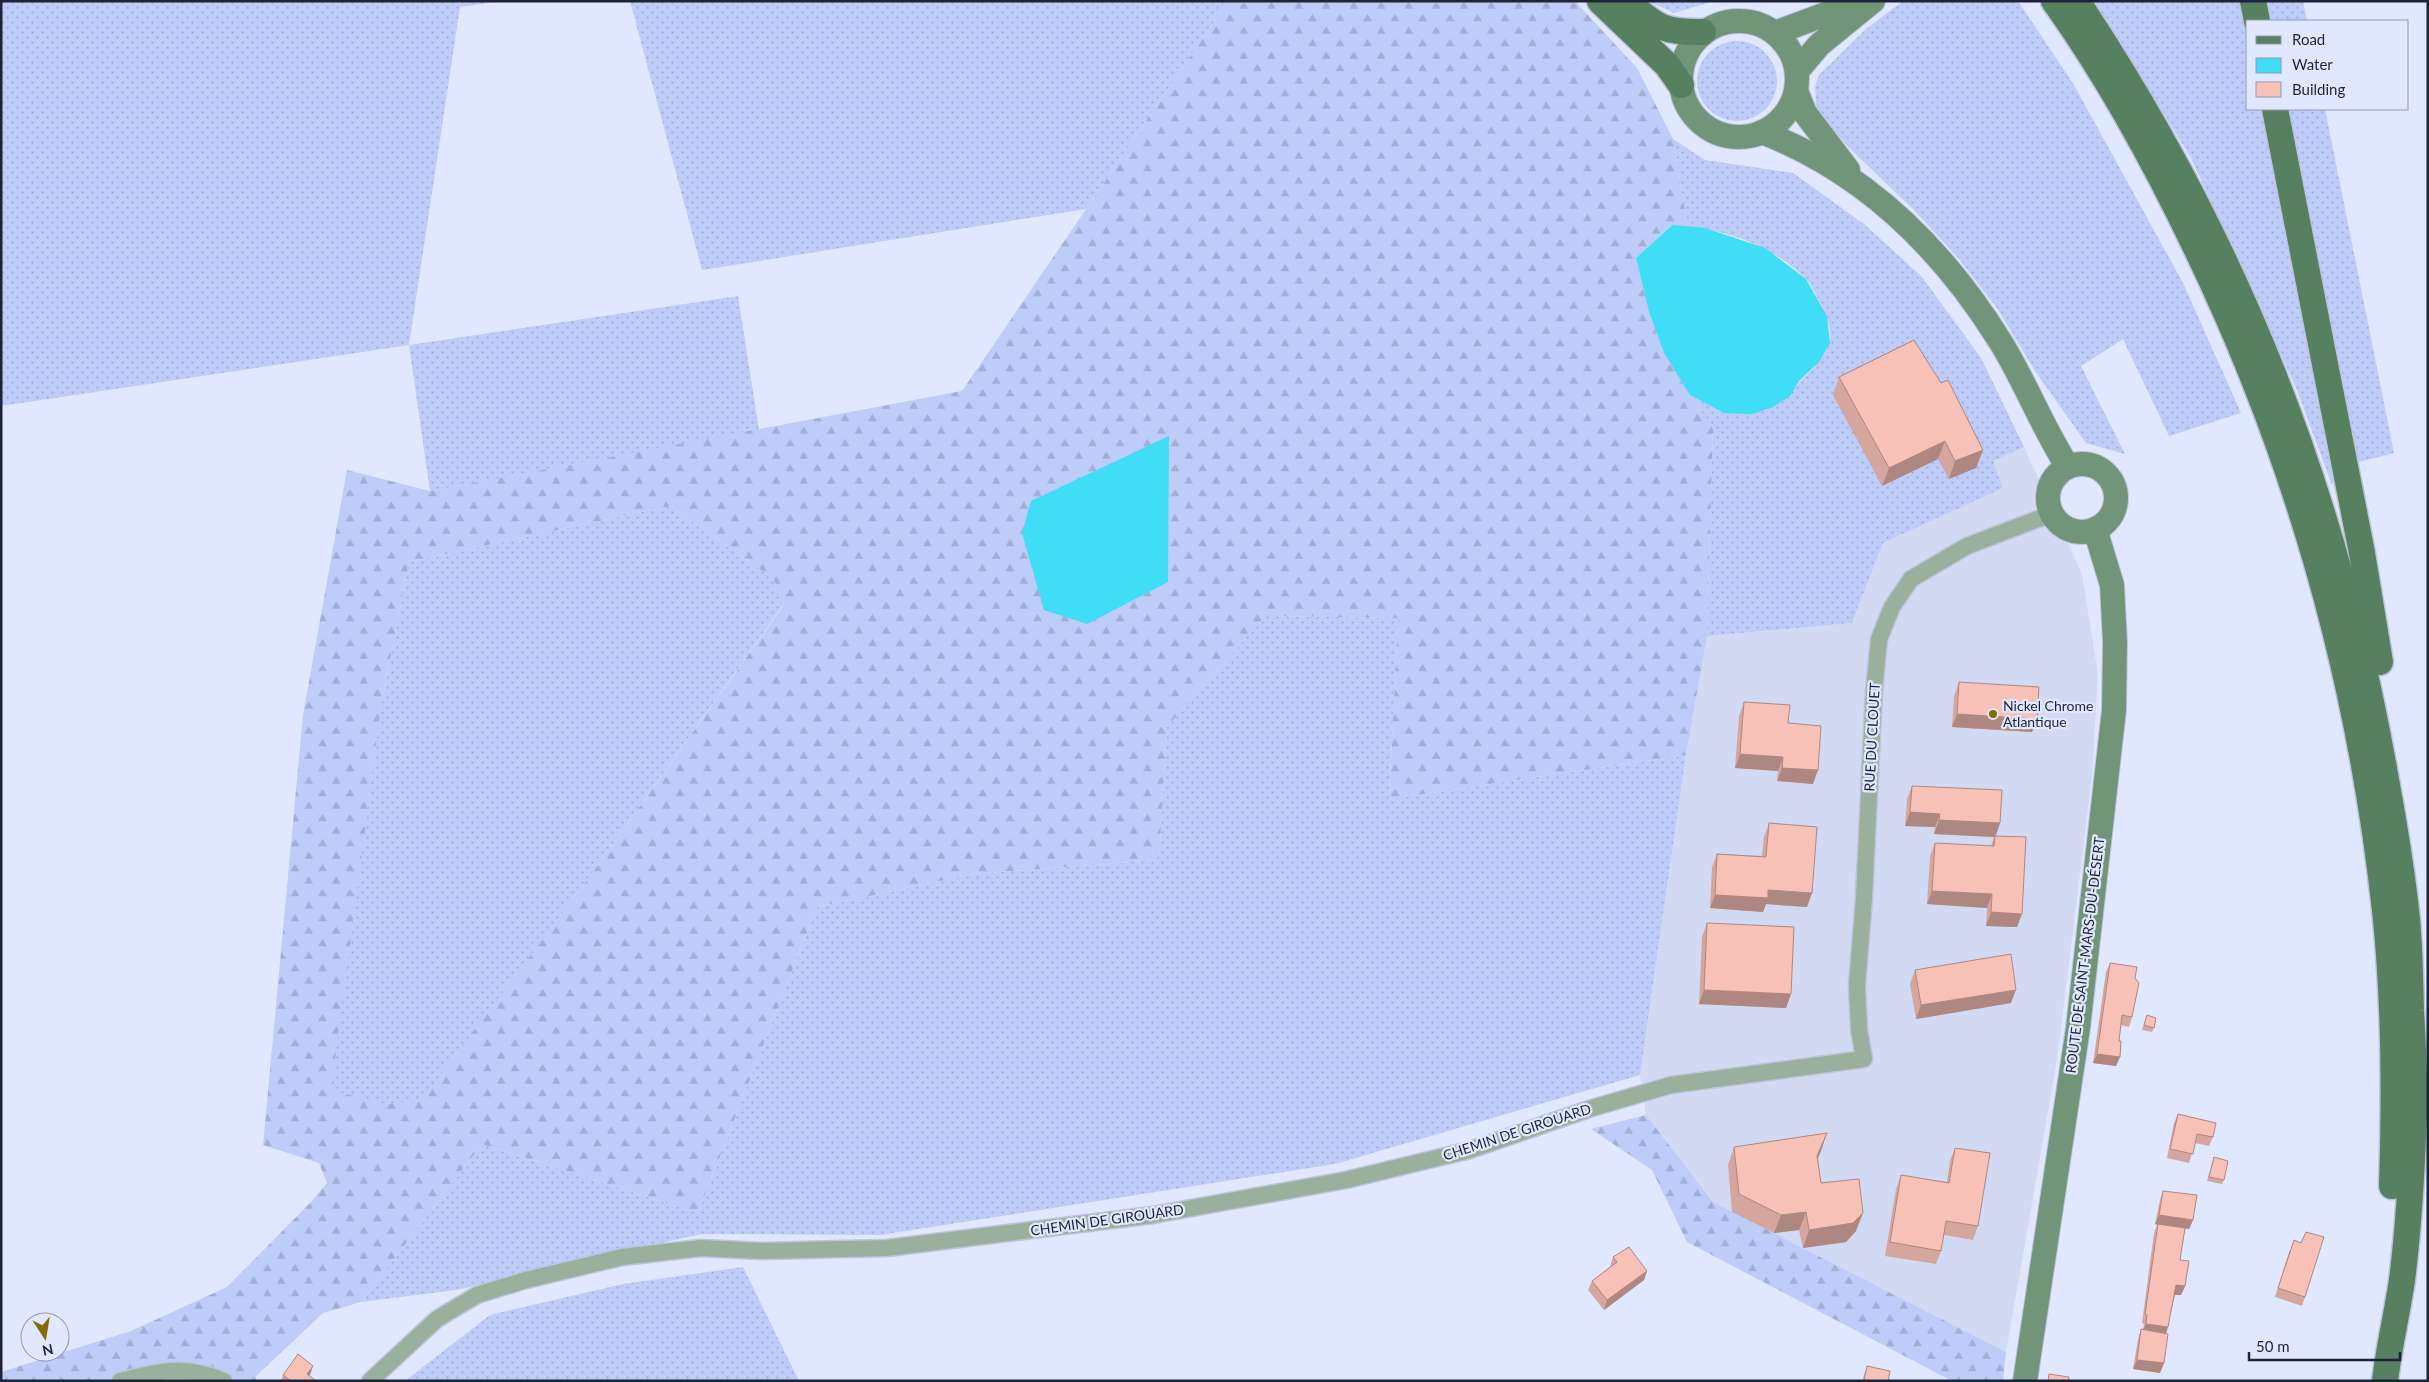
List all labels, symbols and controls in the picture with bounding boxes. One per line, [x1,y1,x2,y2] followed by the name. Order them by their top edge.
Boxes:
[2246,20,2409,110] legend
[2292,30,2325,48] text: Road
[2292,55,2333,73] text: Water
[2292,80,2345,98] text: Building
[1860,681,1883,792] street label: RUE DU CLOUET
[2003,697,2093,730] place label: Nickel Chrome Atlantique
[1987,708,1999,720] marker: Nickel Chrome Atlantique
[2062,835,2108,1074] street label: ROUTE DE SAINT-MARS-DU-DÉSERT
[1441,1100,1593,1163] street label: CHEMIN DE GIROUARD
[1029,1200,1185,1239] street label: CHEMIN DE GIROUARD
[20,1312,70,1362] north arrow
[2249,1330,2400,1362] scale bar
[2256,1337,2290,1355] text: 50 m
[41,1341,55,1360] text: N

